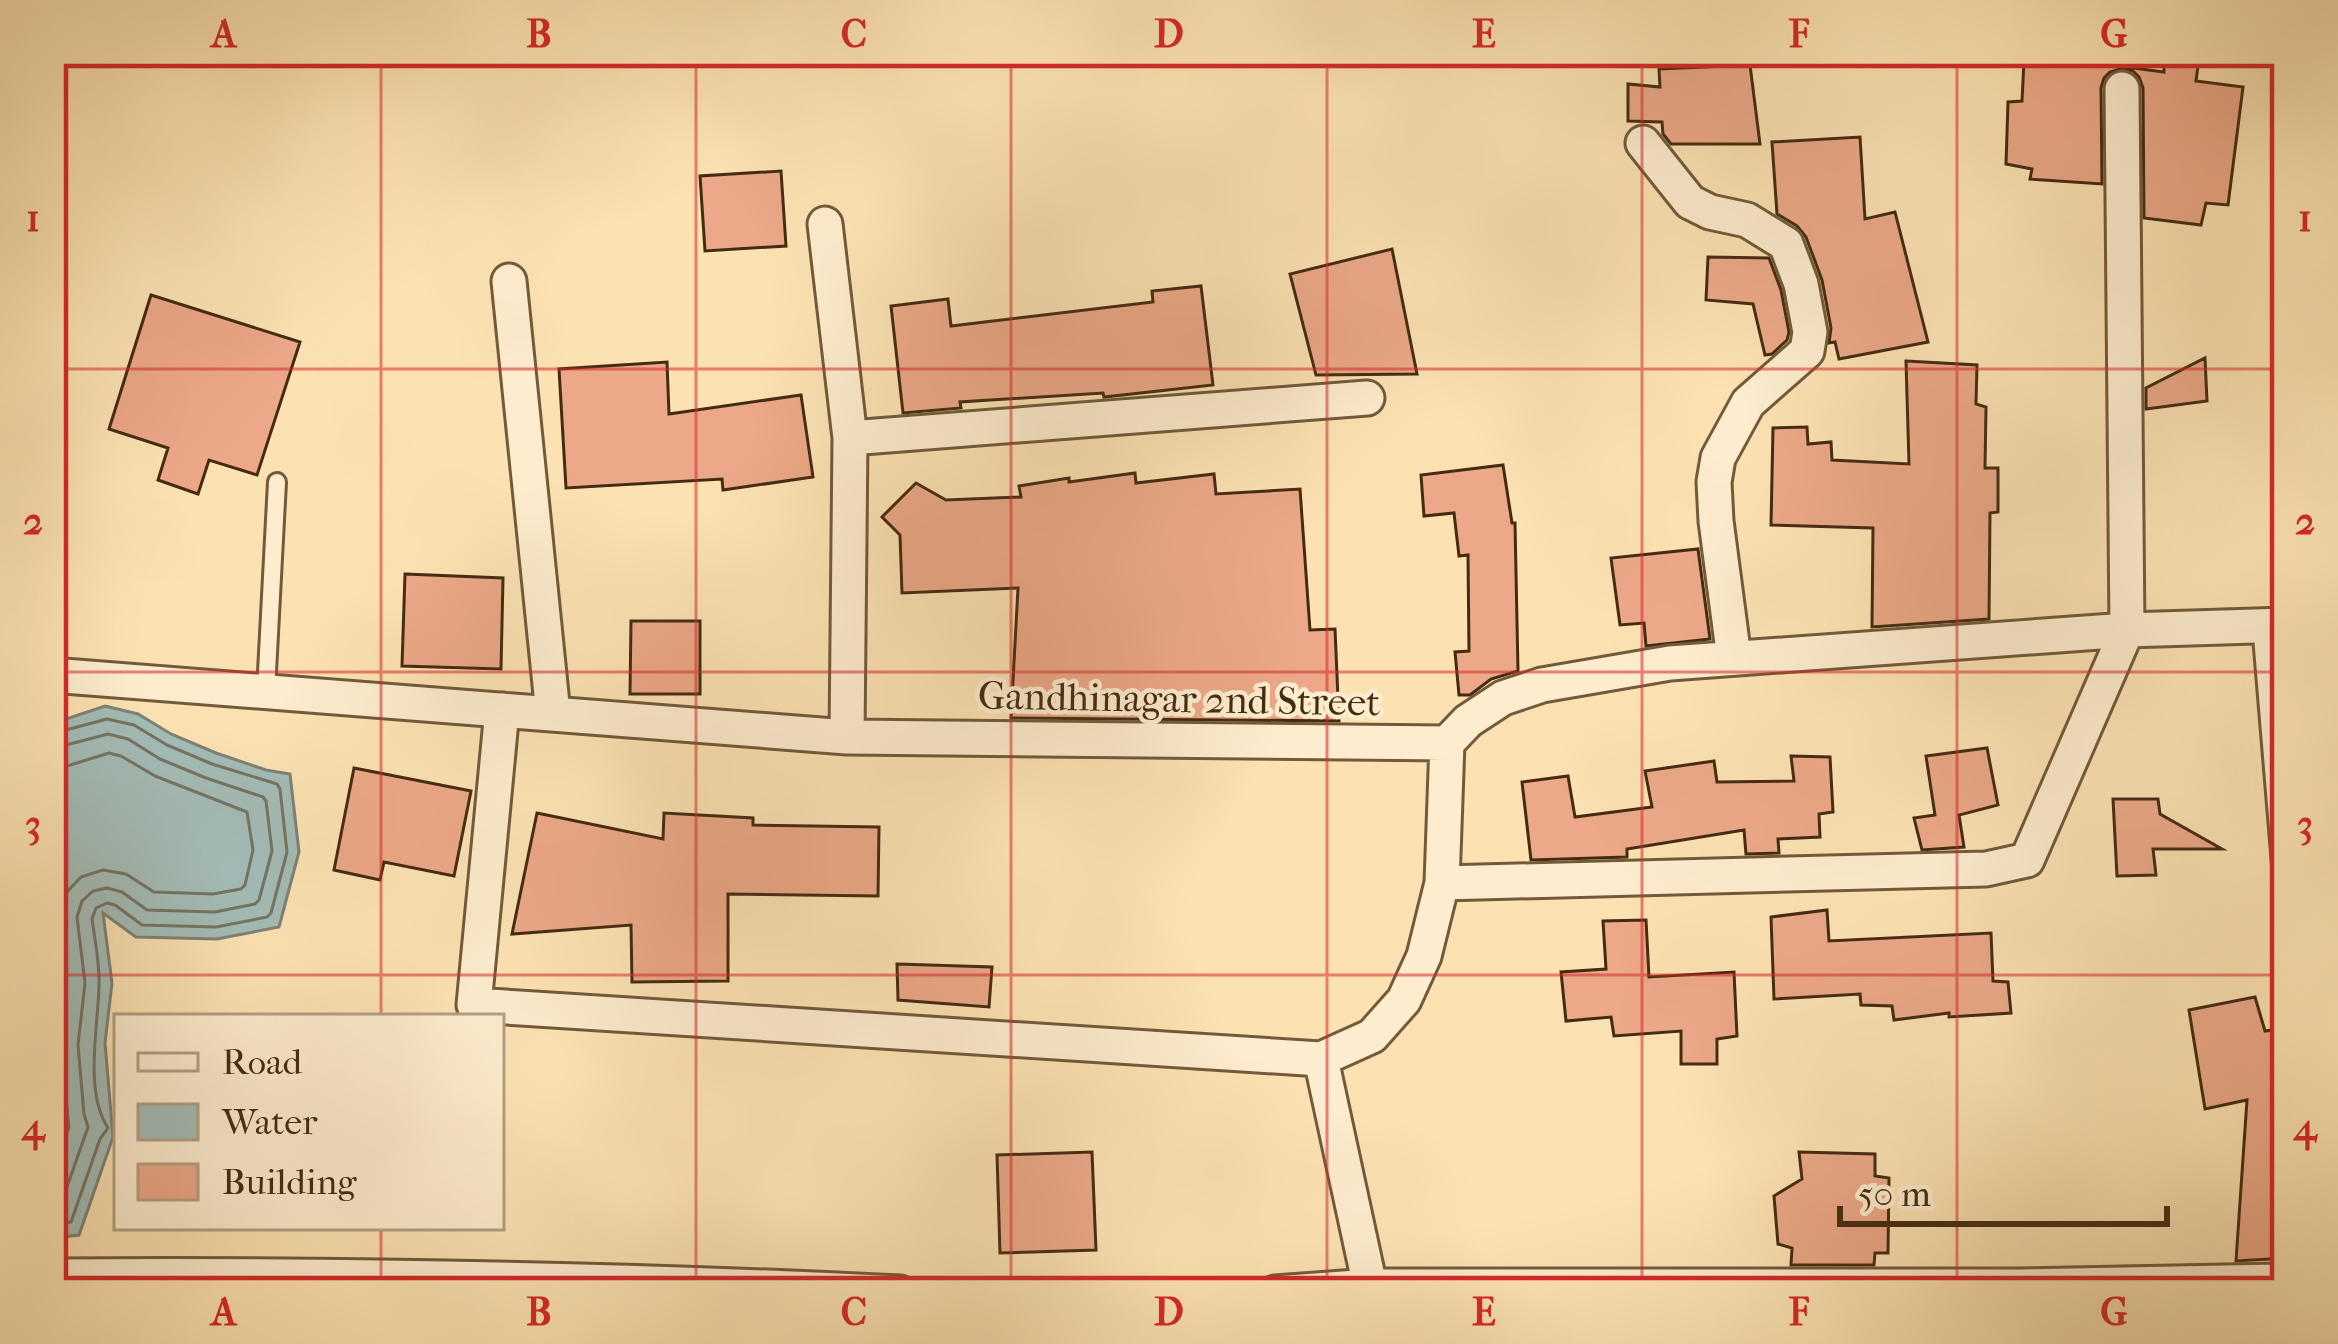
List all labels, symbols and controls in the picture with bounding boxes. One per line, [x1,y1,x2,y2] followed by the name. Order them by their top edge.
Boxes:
[209,11,238,57] text: A
[526,11,552,57] text: B
[841,11,867,57] text: C
[1154,11,1184,57] text: D
[1472,11,1496,57] text: E
[1789,11,1810,57] text: F
[2100,11,2128,57] text: G
[26,195,40,241] text: 1
[2298,195,2312,241] text: 1
[23,498,43,544] text: 2
[2295,498,2315,544] text: 2
[977,672,1381,726] street label: Gandhinagar 2nd Street
[25,801,41,847] text: 3
[2297,801,2313,847] text: 3
[114,1014,504,1230] legend
[222,1041,303,1083] text: Road
[221,1101,318,1143] text: Water
[20,1104,46,1151] text: 4
[2292,1104,2318,1151] text: 4
[1840,1152,2167,1226] scale bar
[222,1161,357,1203] text: Building
[1858,1173,1931,1215] text: 50 m
[209,1289,238,1335] text: A
[526,1289,552,1335] text: B
[841,1289,867,1335] text: C
[1154,1289,1184,1335] text: D
[1472,1289,1496,1335] text: E
[1789,1289,1810,1335] text: F
[2100,1289,2128,1335] text: G

